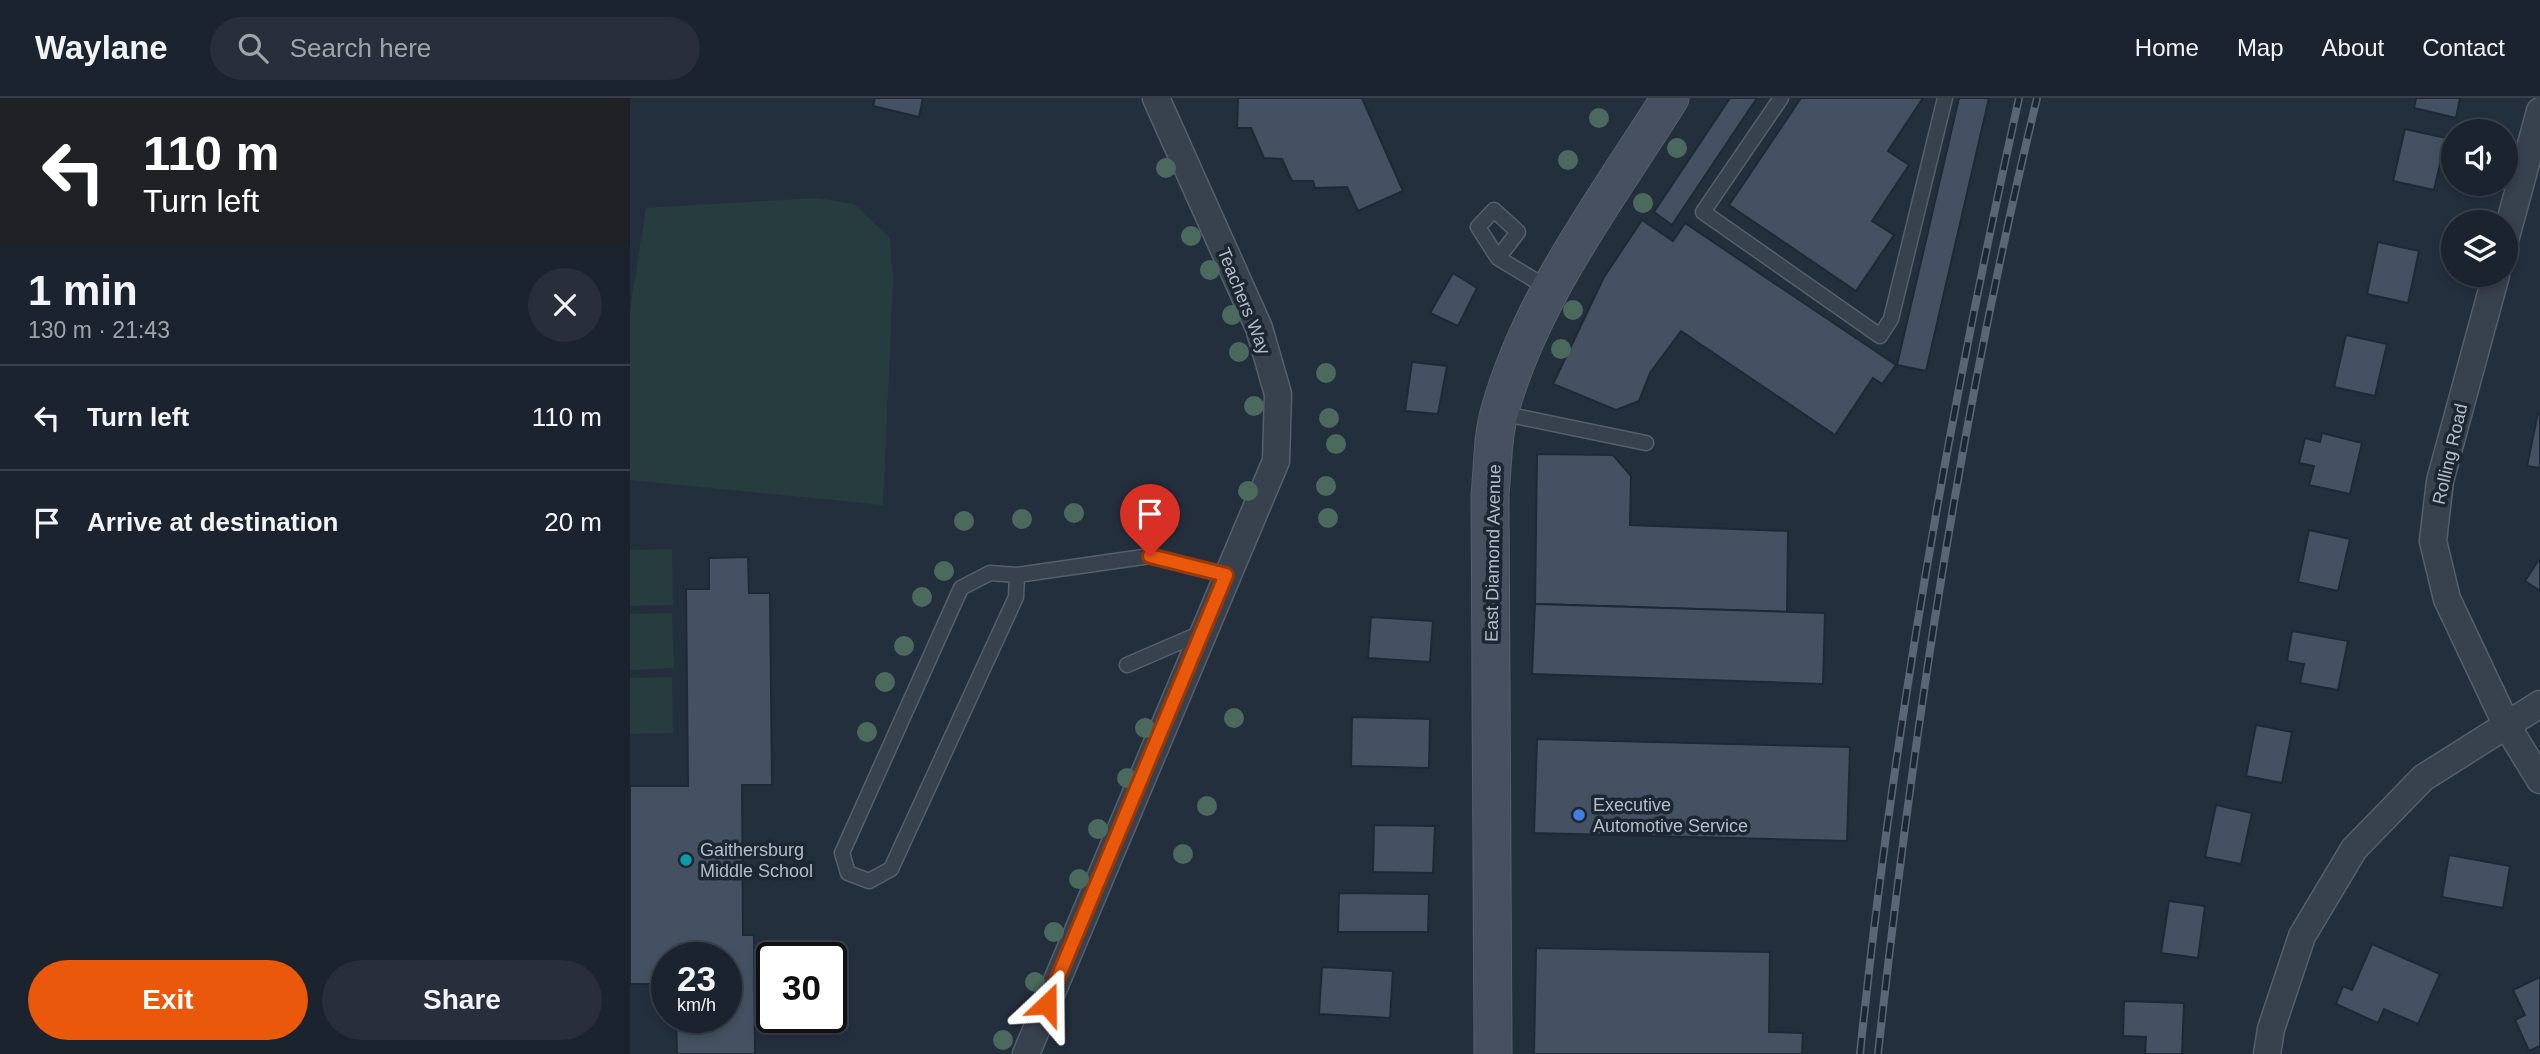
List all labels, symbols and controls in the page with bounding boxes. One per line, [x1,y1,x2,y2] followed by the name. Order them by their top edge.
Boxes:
[210,17,700,80] search box
[35,29,168,66] text: Waylane
[234,29,272,67] icon: search
[290,33,431,63] text: Search here
[2135,34,2199,61] text: Home
[2237,34,2284,61] text: Map
[2322,34,2384,61] text: About
[2422,34,2505,61] text: Contact
[2441,119,2518,287] map controls
[2441,119,2518,196] button: sound
[28,126,119,217] icon: left
[143,126,279,180] text: 110 m
[143,183,259,219] text: Turn left
[2441,210,2518,287] button: layers
[1213,245,1275,357] street label: Teachers Way
[28,267,138,314] text: 1 min
[528,268,602,342] button: close
[28,317,170,343] text: 130 m · 21:43
[28,399,66,437] icon: left
[87,402,189,432] text: Turn left
[532,402,602,432] text: 110 m
[2429,402,2471,506] street label: Rolling Road
[1481,464,1505,642] street label: East Diamond Avenue
[1120,484,1180,556] pin
[1131,495,1169,533] icon: arrive
[28,504,66,542] icon: arrive
[87,507,338,537] text: Arrive at destination
[544,507,602,537] text: 20 m
[1593,795,1748,836] place label: Executive Automotive Service
[1571,807,1587,823] marker: Executive Automotive Service
[700,840,813,881] place label: Gaithersburg Middle School
[678,852,694,868] marker: Gaithersburg Middle School
[756,942,847,1033] speed limit sign: 30
[677,959,716,998] text: 23
[28,960,308,1040] button: Exit
[322,960,602,1040] button: Share
[1010,967,1084,1041] position arrow
[677,995,716,1015] text: km/h

